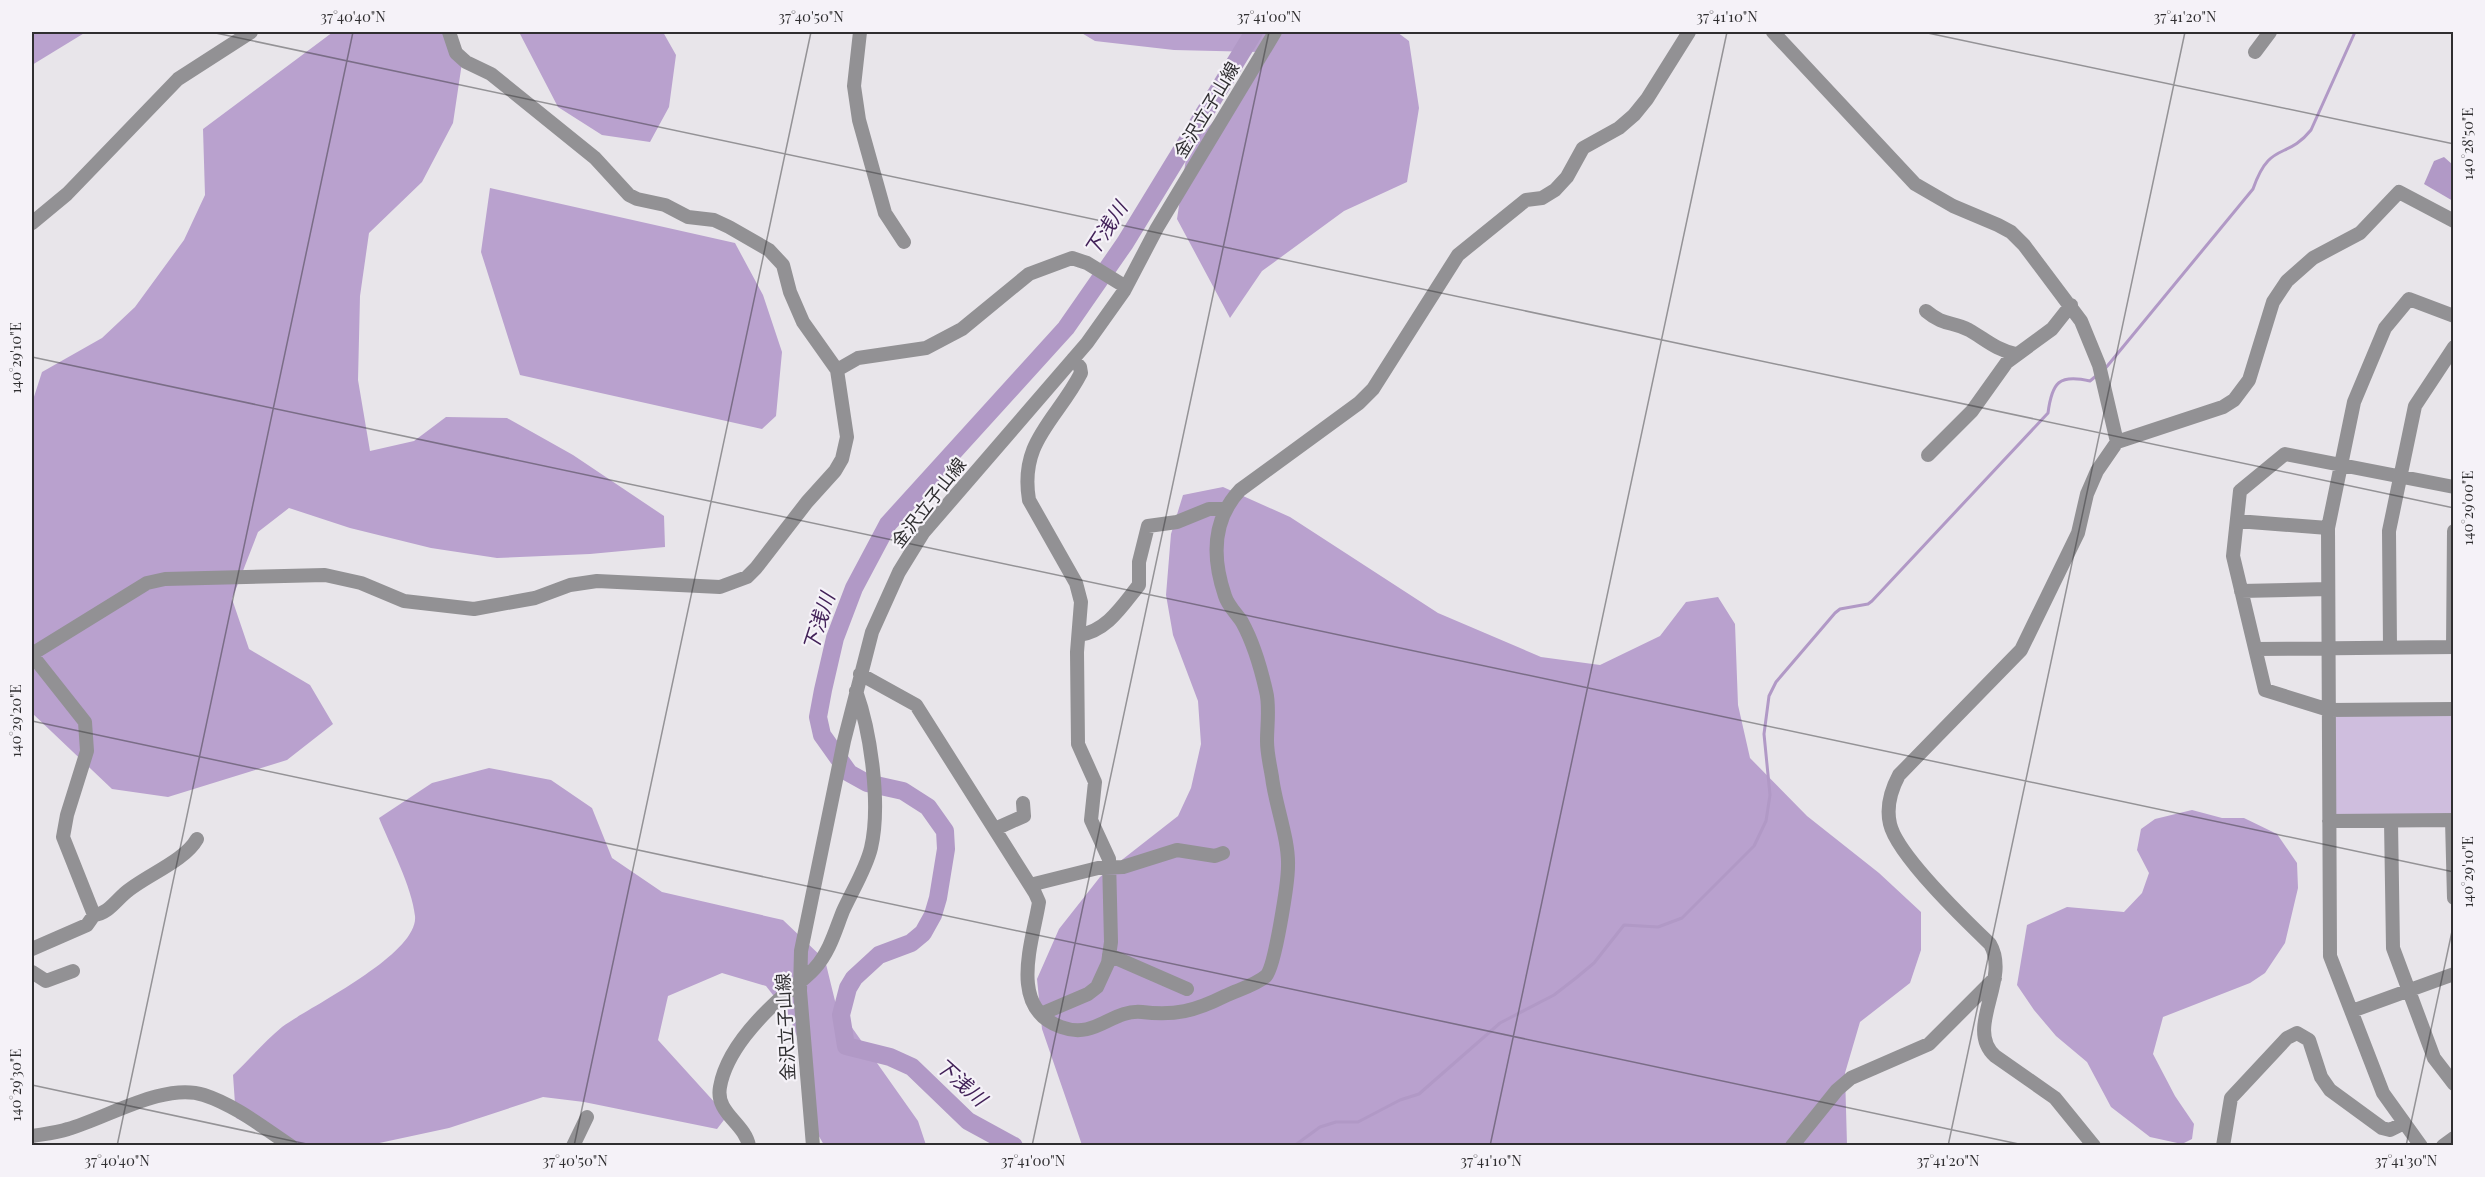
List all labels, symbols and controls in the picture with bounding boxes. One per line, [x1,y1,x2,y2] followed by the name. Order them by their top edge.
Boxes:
[320,6,386,26] text: 37°40'40"N
[778,6,844,26] text: 37°40'50"N
[1237,6,1302,26] text: 37°41'00"N
[1696,6,1758,26] text: 37°41'10"N
[2153,6,2217,26] text: 37°41'20"N
[1168,57,1244,162] street label: 金沢立子山線
[2457,108,2477,180] text: 140°28'50"E
[1077,194,1133,261] water label: 下浅川
[5,322,25,394] text: 140°29'10"E
[886,452,971,552] street label: 金沢立子山線
[2457,471,2477,545] text: 140°29'00"E
[795,587,840,654] water label: 下浅川
[5,684,25,758] text: 140°29'20"E
[2457,836,2477,908] text: 140°29'10"E
[770,972,800,1082] street label: 金沢立子山線
[5,1049,25,1121] text: 140°29'30"E
[931,1051,995,1112] water label: 下浅川
[84,1150,150,1170] text: 37°40'40"N
[542,1150,608,1170] text: 37°40'50"N
[1001,1150,1066,1170] text: 37°41'00"N
[1460,1150,1522,1170] text: 37°41'10"N
[1916,1150,1980,1170] text: 37°41'20"N
[2375,1150,2438,1170] text: 37°41'30"N

